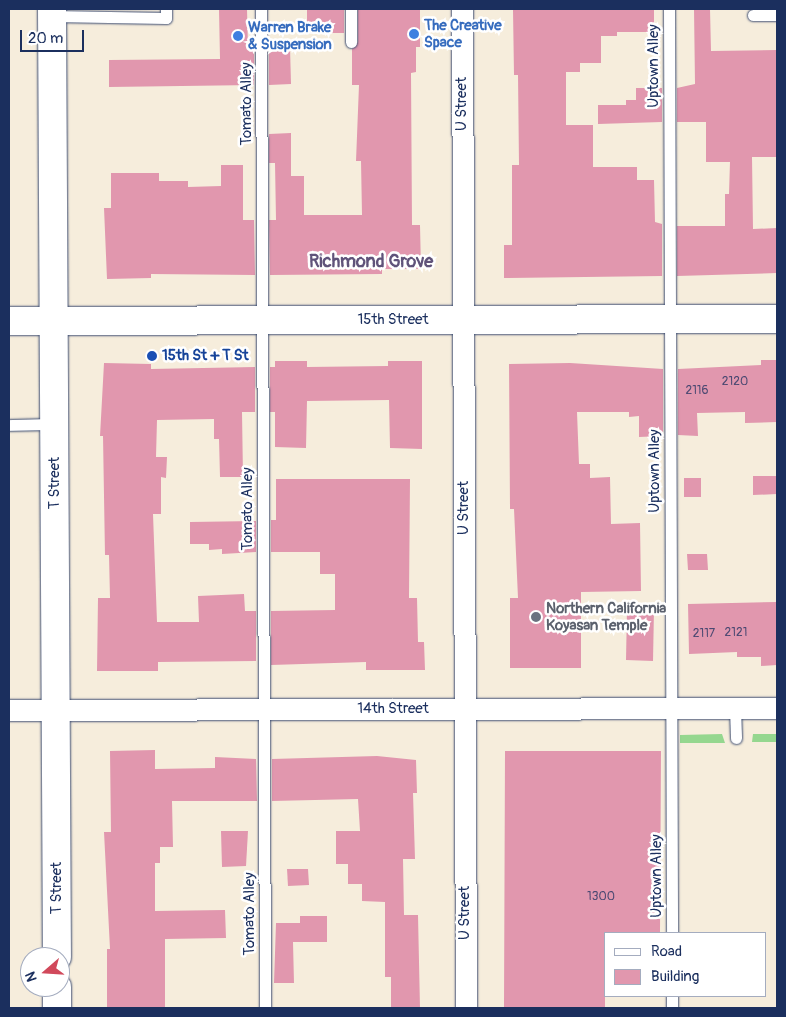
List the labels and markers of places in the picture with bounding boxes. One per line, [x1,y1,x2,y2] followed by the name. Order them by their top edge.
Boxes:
[424,16,502,51] place label: The Creative Space
[248,18,332,53] place label: Warren Brake & Suspension
[408,28,420,40] marker: The Creative Space
[232,30,244,42] marker: Warren Brake & Suspension
[162,347,249,365] place label: 15th St + T St
[146,350,158,362] marker: 15th St + T St
[546,599,666,634] place label: Northern California Koyasan Temple
[530,611,542,623] marker: Northern California Koyasan Temple

